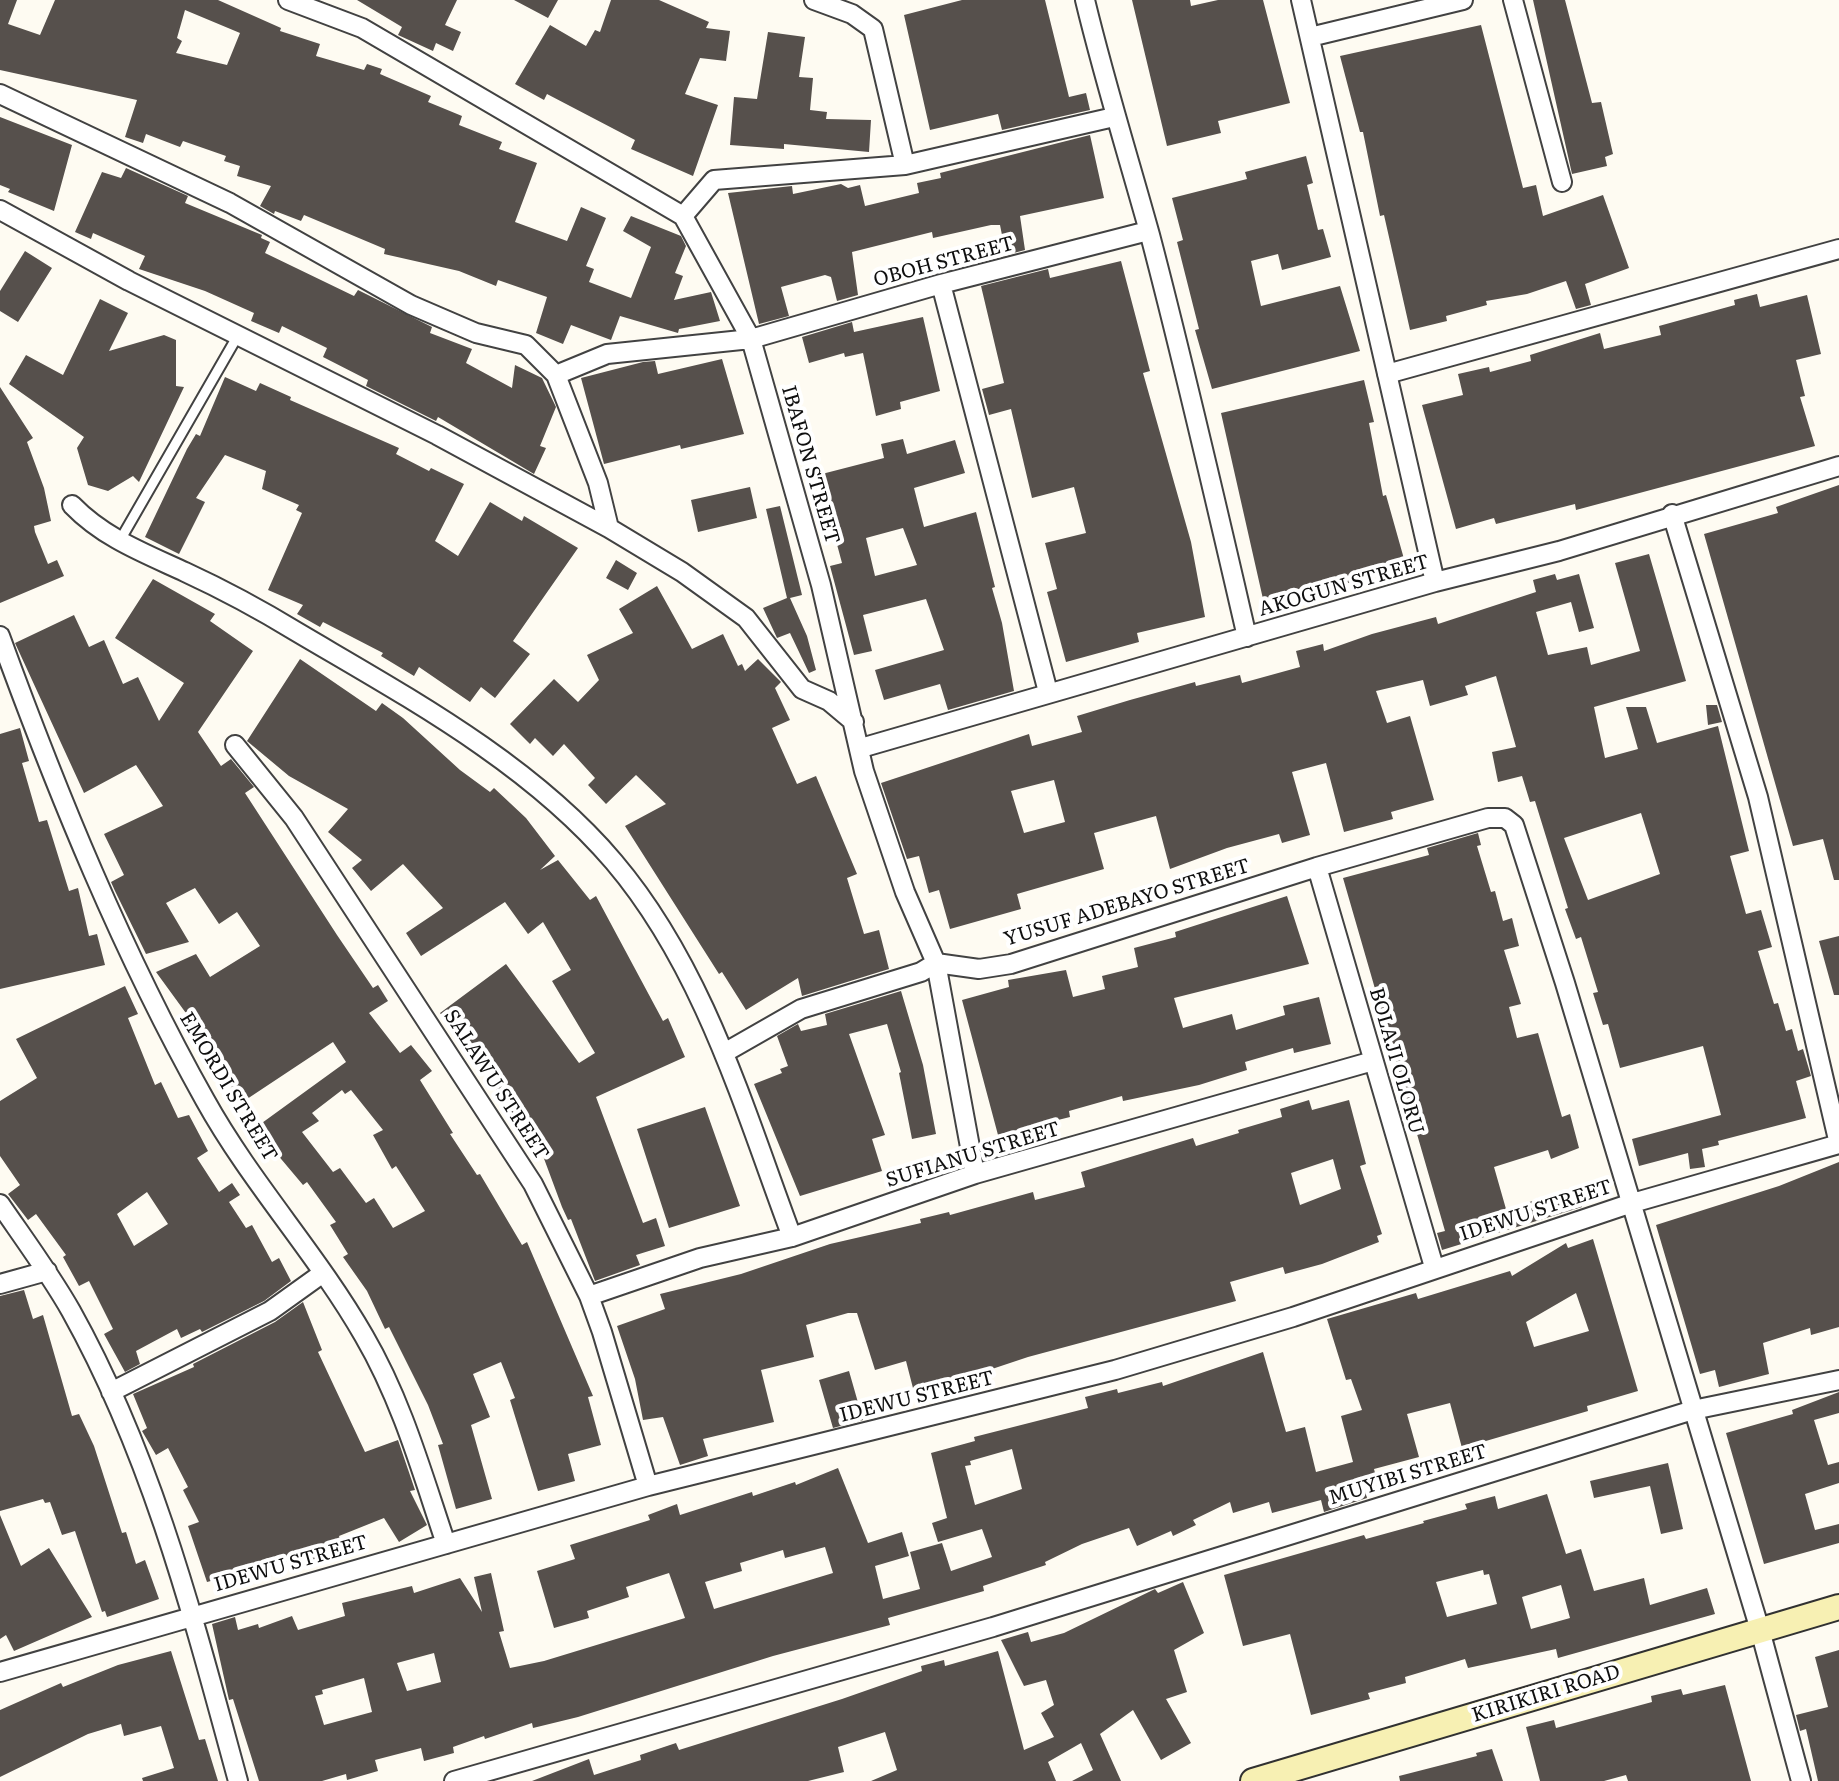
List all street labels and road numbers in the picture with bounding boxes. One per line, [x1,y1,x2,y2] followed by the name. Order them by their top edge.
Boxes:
[871,232,1017,292] street label: OBOH STREET
[776,383,844,547] street label: IBAFON STREET
[1256,550,1432,622] street label: AKOGUN STREET
[1001,854,1253,952] street label: YUSUF ADEBAYO STREET
[1364,985,1428,1137] street label: BOLAJI OLORU
[438,1005,554,1165] street label: SALAWU STREET
[174,1008,282,1166] street label: EMORDI STREET
[883,1117,1063,1193] street label: SUFIANU STREET
[1457,1175,1615,1247] street label: IDEWU STREET
[837,1366,997,1428] street label: IDEWU STREET
[1326,1439,1490,1511] street label: MUYIBI STREET
[211,1531,371,1597] street label: IDEWU STREET
[1469,1660,1623,1728] street label: KIRIKIRI ROAD

